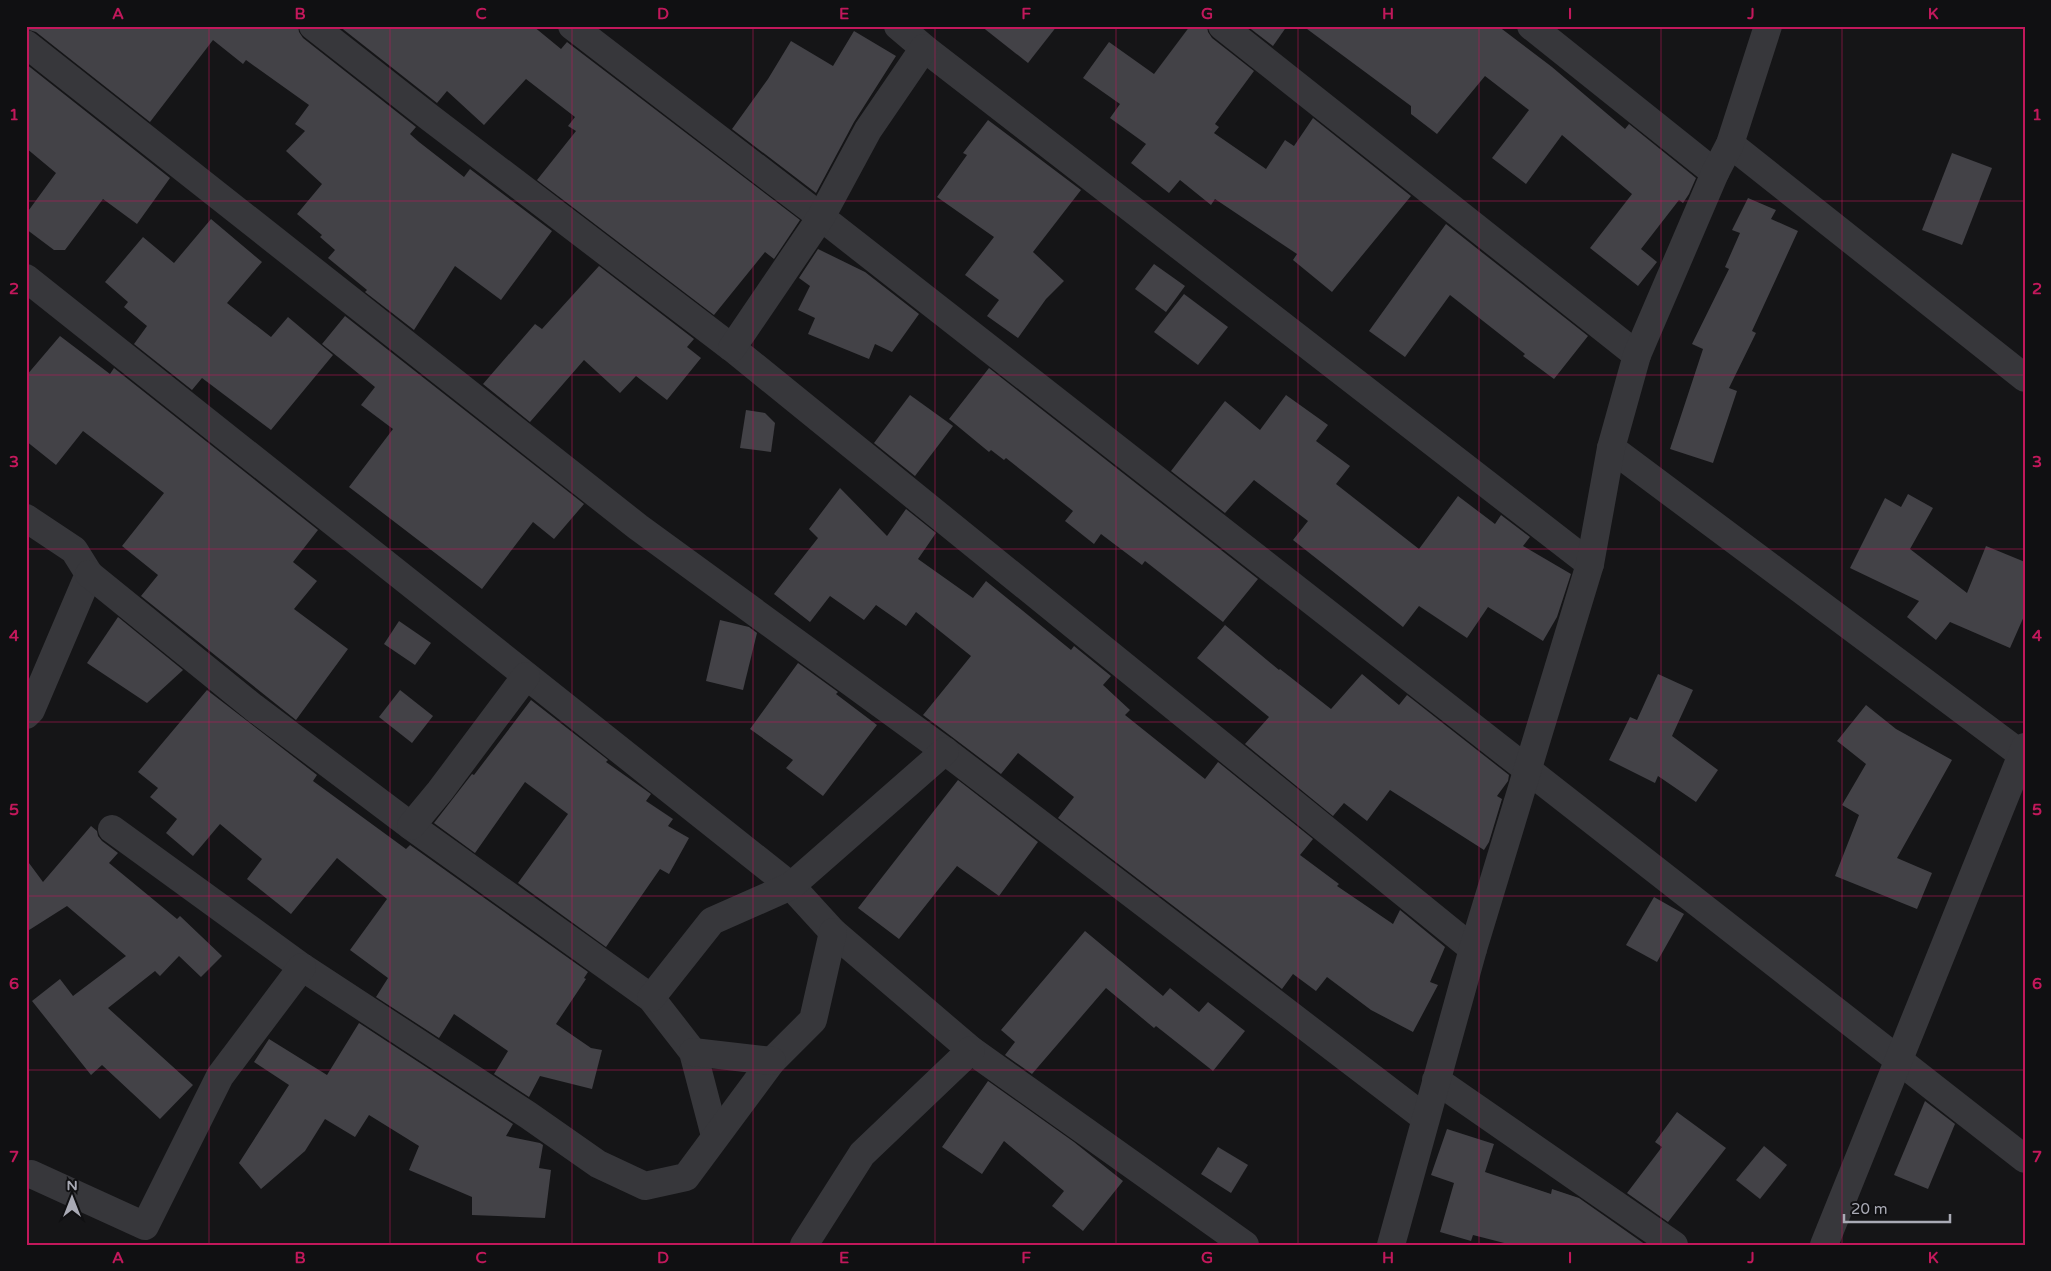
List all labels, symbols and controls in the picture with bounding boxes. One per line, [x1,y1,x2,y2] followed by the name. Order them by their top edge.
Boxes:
[112,4,124,24] text: A
[294,4,306,24] text: B
[475,4,487,24] text: C
[657,4,669,24] text: D
[839,4,849,24] text: E
[1021,4,1031,24] text: F
[1201,4,1213,24] text: G
[1382,4,1394,24] text: H
[1568,4,1572,24] text: I
[1746,4,1755,24] text: J
[1928,4,1939,24] text: K
[9,105,19,125] text: 1
[2032,105,2042,125] text: 1
[9,279,19,299] text: 2
[2032,279,2042,299] text: 2
[9,452,19,472] text: 3
[2032,452,2042,472] text: 3
[9,626,19,646] text: 4
[2032,626,2042,646] text: 4
[9,800,19,820] text: 5
[2032,800,2042,820] text: 5
[9,974,19,994] text: 6
[2032,974,2042,994] text: 6
[9,1147,19,1167] text: 7
[2032,1147,2042,1167] text: 7
[48,1174,98,1224] north arrow
[66,1177,78,1194] text: N
[1844,1191,1950,1223] scale bar
[1851,1200,1888,1218] text: 20 m
[112,1248,124,1268] text: A
[294,1248,306,1268] text: B
[475,1248,487,1268] text: C
[657,1248,669,1268] text: D
[839,1248,849,1268] text: E
[1021,1248,1031,1268] text: F
[1201,1248,1213,1268] text: G
[1382,1248,1394,1268] text: H
[1568,1248,1572,1268] text: I
[1746,1248,1755,1268] text: J
[1928,1248,1939,1268] text: K

